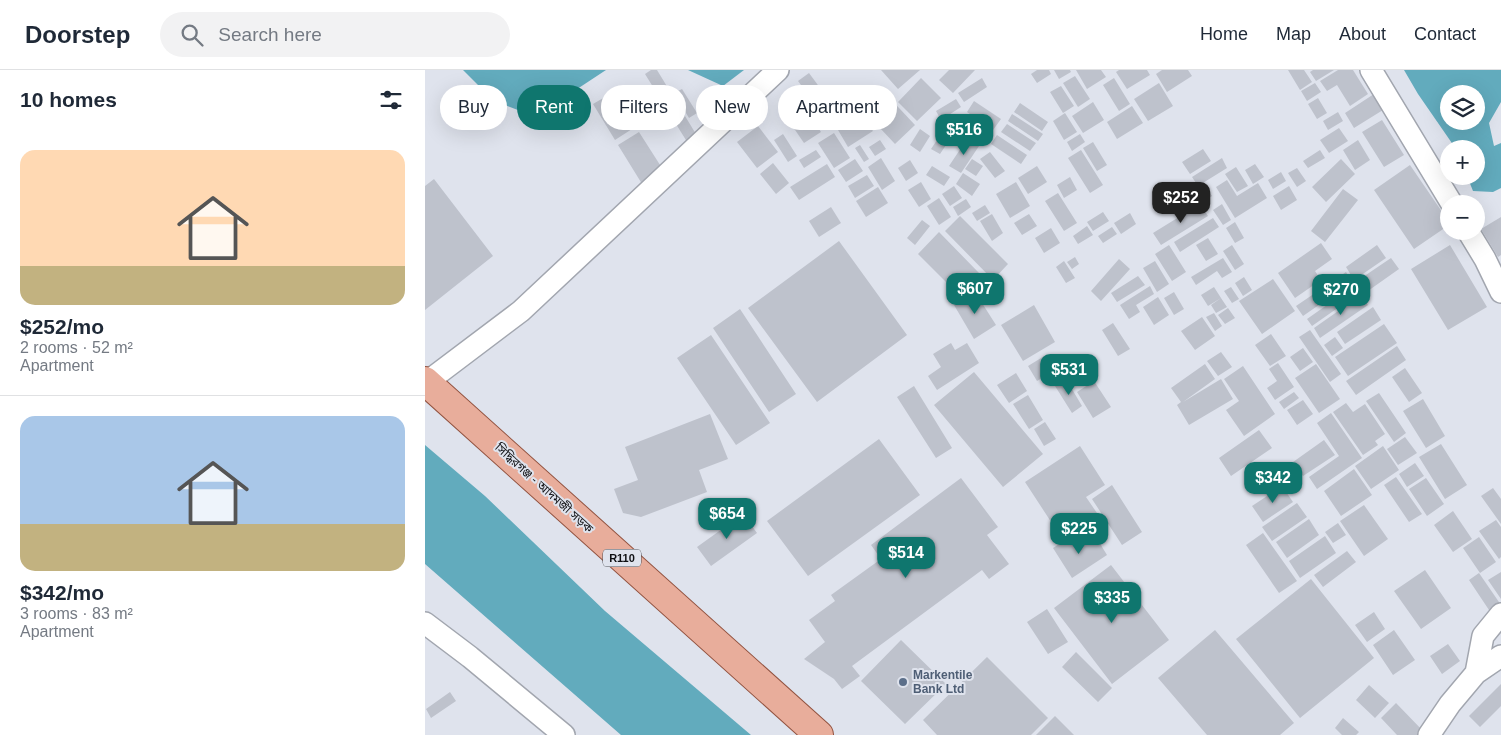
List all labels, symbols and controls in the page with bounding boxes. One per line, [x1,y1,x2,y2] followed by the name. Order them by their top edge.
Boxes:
[160,12,510,57] search box
[25,21,130,48] text: Doorstep
[178,21,206,49] icon: search
[218,24,322,45] text: Search here
[1200,24,1248,44] text: Home
[1276,24,1311,44] text: Map
[1339,24,1386,44] text: About
[1414,24,1476,44] text: Contact
[440,85,507,130] chip: Buy
[517,85,591,130] chip: Rent
[601,85,686,130] chip: Filters
[696,85,768,130] chip: New
[778,85,897,130] chip: Apartment
[1440,85,1485,240] map controls
[1440,85,1485,130] button: layers
[377,86,405,114] icon: filters
[20,88,117,111] text: 10 homes
[934,114,994,156] pin: $516
[946,121,982,138] text: $516
[1440,140,1485,185] button: +
[1151,182,1211,224] pin: $252
[168,183,258,273] icon: home
[1163,189,1199,206] text: $252
[1440,195,1485,240] button: −
[945,272,1005,315] pin: $607
[1311,274,1371,316] pin: $270
[957,280,993,297] text: $607
[1323,281,1359,298] text: $270
[20,315,104,338] text: $252/mo
[20,339,133,356] text: 2 rooms · 52 m²
[1039,354,1099,396] pin: $531
[20,357,94,374] text: Apartment
[1051,361,1087,378] text: $531
[491,439,597,536] street label: সিদ্ধিরগঞ্জ - আদমজী সড়ক
[168,448,258,538] icon: home
[1243,462,1303,504] pin: $342
[1255,469,1291,486] text: $342
[697,498,757,540] pin: $654
[709,505,745,522] text: $654
[1049,512,1109,555] pin: $225
[1061,520,1097,537] text: $225
[876,536,936,579] pin: $514
[888,544,924,561] text: $514
[603,549,641,566] road number: R110
[20,581,104,604] text: $342/mo
[1082,582,1142,624] pin: $335
[1094,589,1130,606] text: $335
[20,605,133,622] text: 3 rooms · 83 m²
[20,623,94,640] text: Apartment
[913,668,973,696] place label: Markentile Bank Ltd
[897,676,909,688] marker: Markentile Bank Ltd

